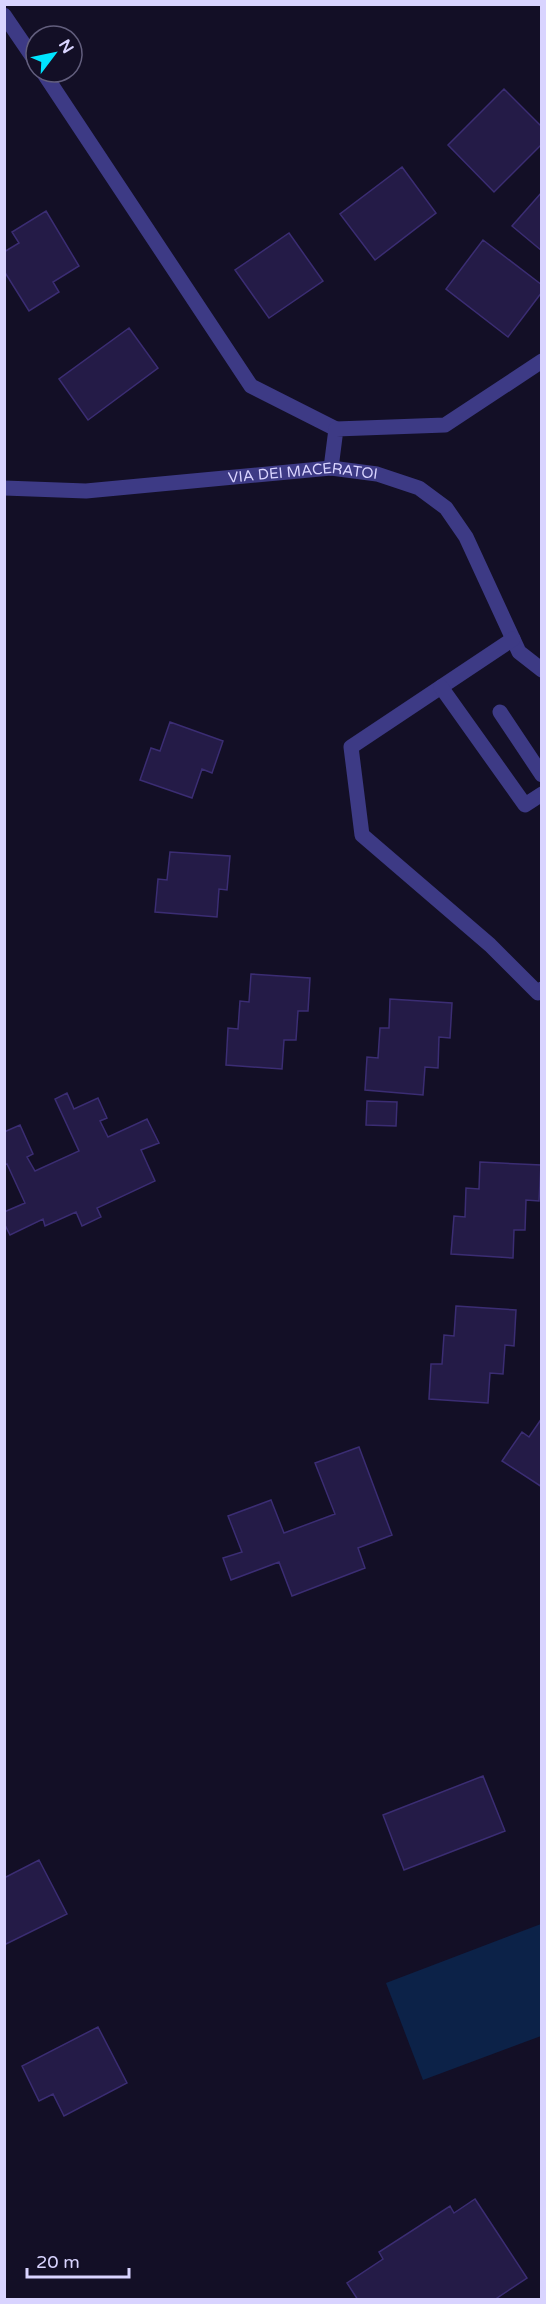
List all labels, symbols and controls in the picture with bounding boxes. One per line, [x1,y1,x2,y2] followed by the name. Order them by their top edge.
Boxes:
[24,24,84,84] north arrow
[54,36,78,57] text: N
[227,459,379,487] street label: VIA DEI MACERATOI
[27,2241,129,2279] scale bar
[36,2251,80,2273] text: 20 m

